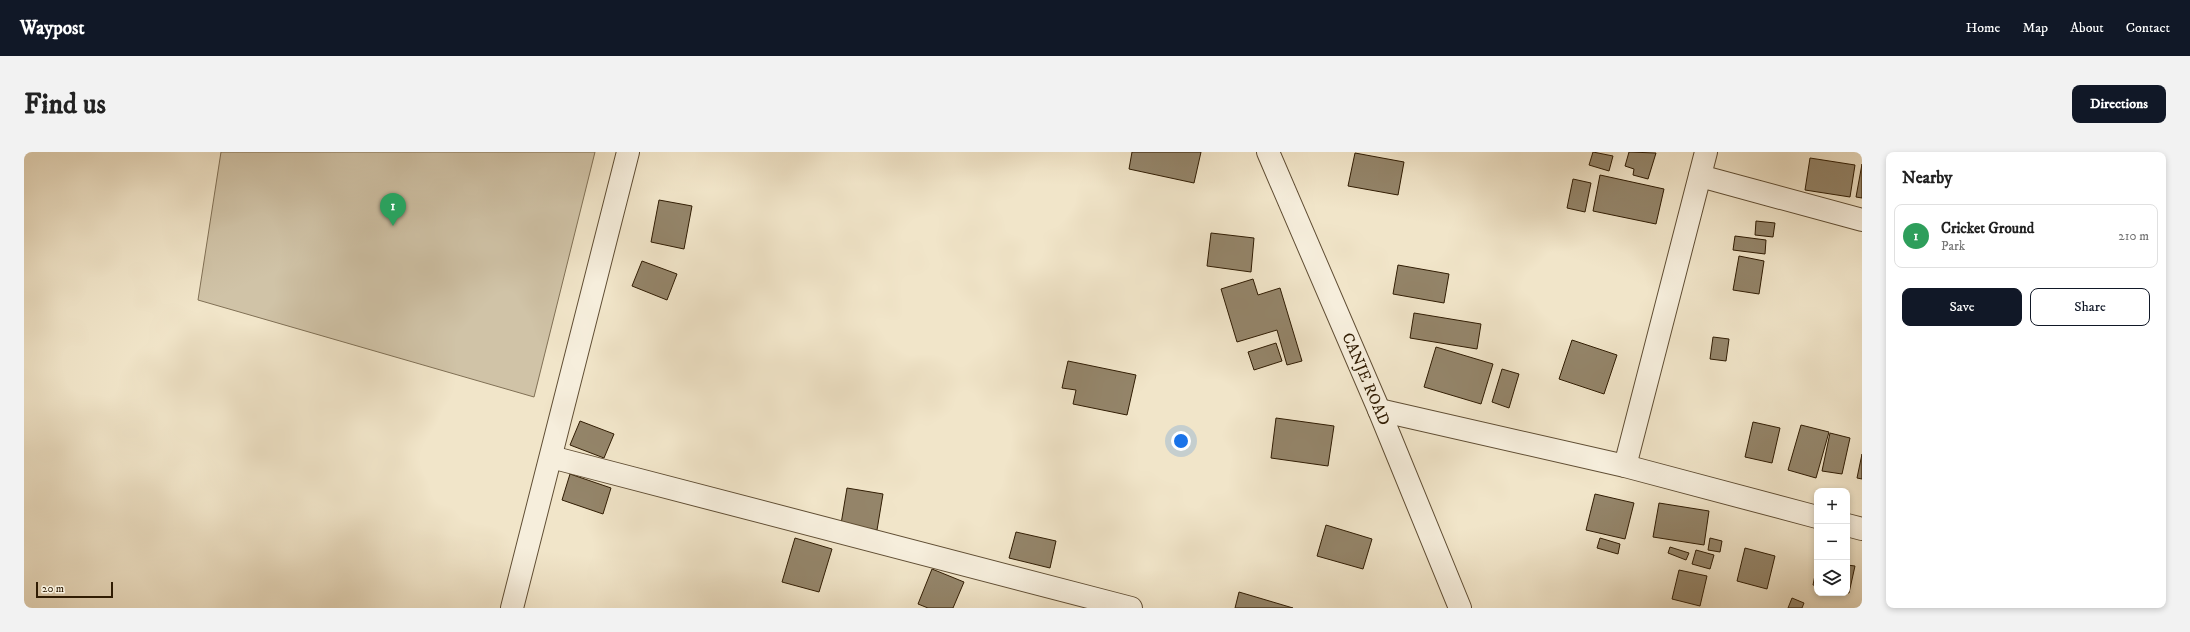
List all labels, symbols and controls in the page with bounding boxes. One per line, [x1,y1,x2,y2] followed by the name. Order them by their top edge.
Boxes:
[20,17,84,40] text: Waypost
[1966,19,2000,37] text: Home
[2022,19,2048,37] text: Map
[2070,19,2104,37] text: About
[2126,19,2170,37] text: Contact
[2072,85,2166,123] button: Directions
[24,87,106,122] text: Find us
[1902,167,1952,189] text: Nearby
[380,193,406,226] pin: 1
[1941,219,2034,238] text: Cricket Ground
[1914,228,1918,244] text: 1
[2118,228,2149,244] text: 210 m
[1941,238,1965,254] text: Park
[1902,288,2022,326] button: Save
[2030,288,2150,326] button: Share
[1337,330,1395,429] street label: CANJE ROAD
[1171,431,1191,451] your location
[1814,488,1850,596] map controls
[1814,488,1850,524] button: +
[1814,524,1850,560] button: −
[1814,560,1850,596] button: layers
[36,580,113,599] scale bar
[42,582,64,596] text: 20 m

